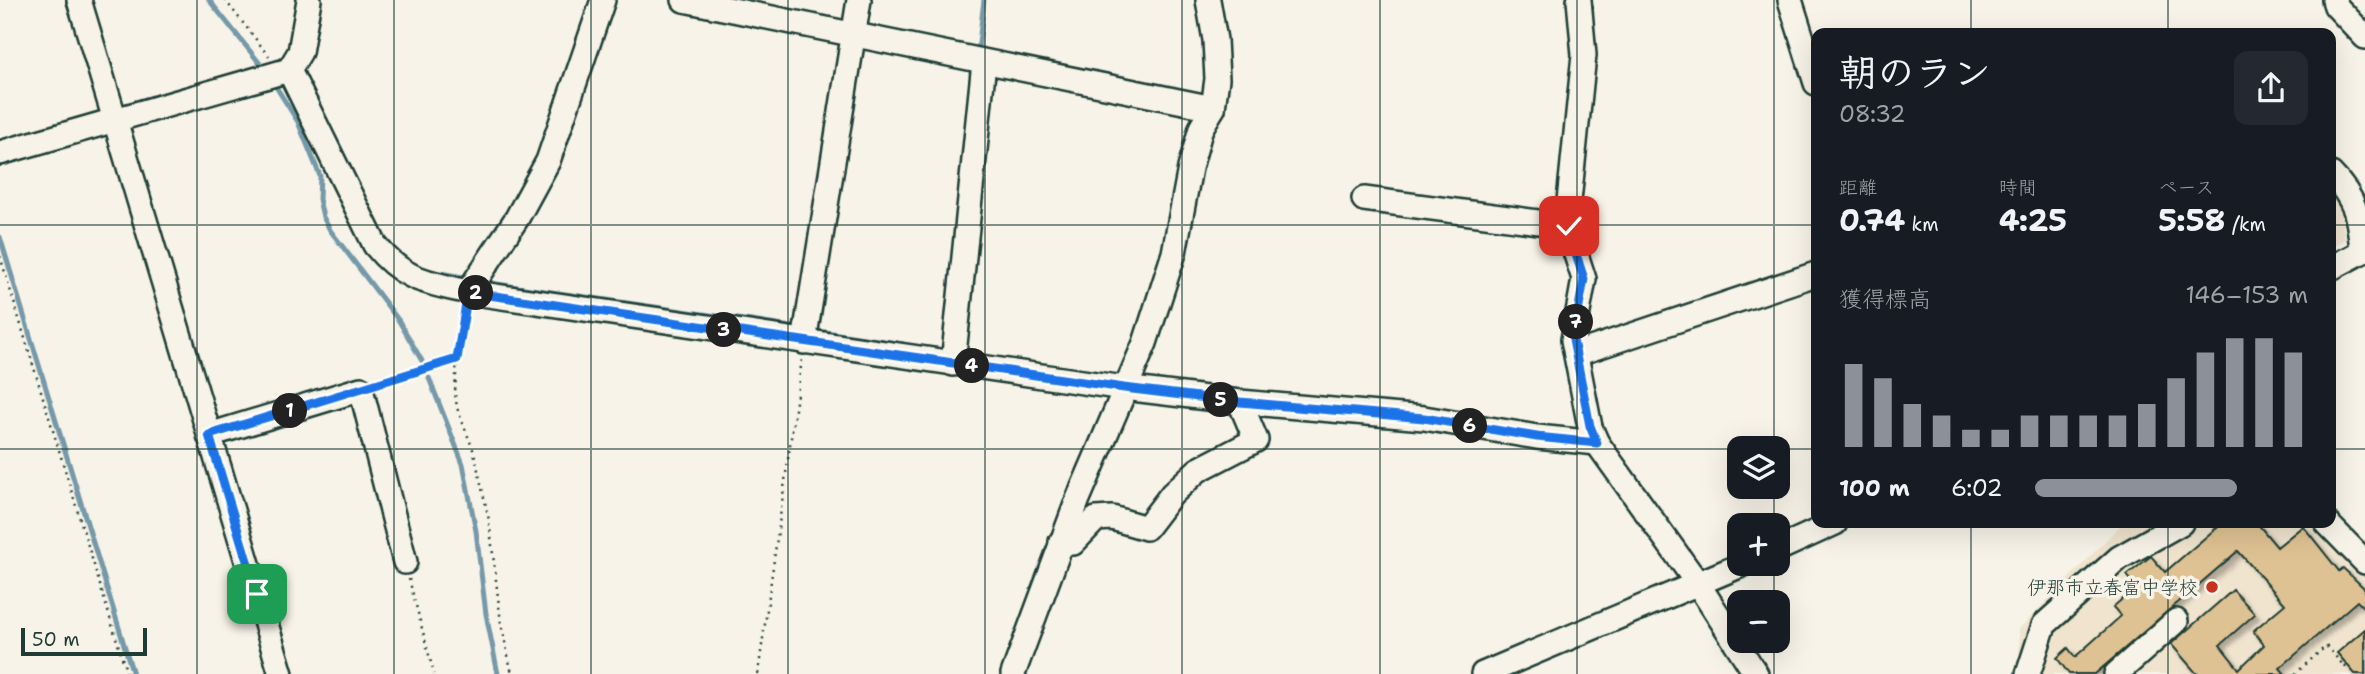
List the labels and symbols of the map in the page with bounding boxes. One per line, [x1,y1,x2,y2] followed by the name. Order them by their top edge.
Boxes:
[1539,196,1599,256] pin
[458,276,494,310] pin: 2
[1558,304,1594,340] pin: 7
[706,312,742,348] pin: 3
[954,348,990,384] pin: 4
[1204,382,1238,418] pin: 5
[272,394,308,428] pin: 1
[1452,408,1488,444] pin: 6
[227,564,287,624] pin
[2027,575,2198,600] place label: 伊那市立春富中学校
[2204,579,2220,595] marker: 伊那市立春富中学校
[21,625,147,657] scale bar

